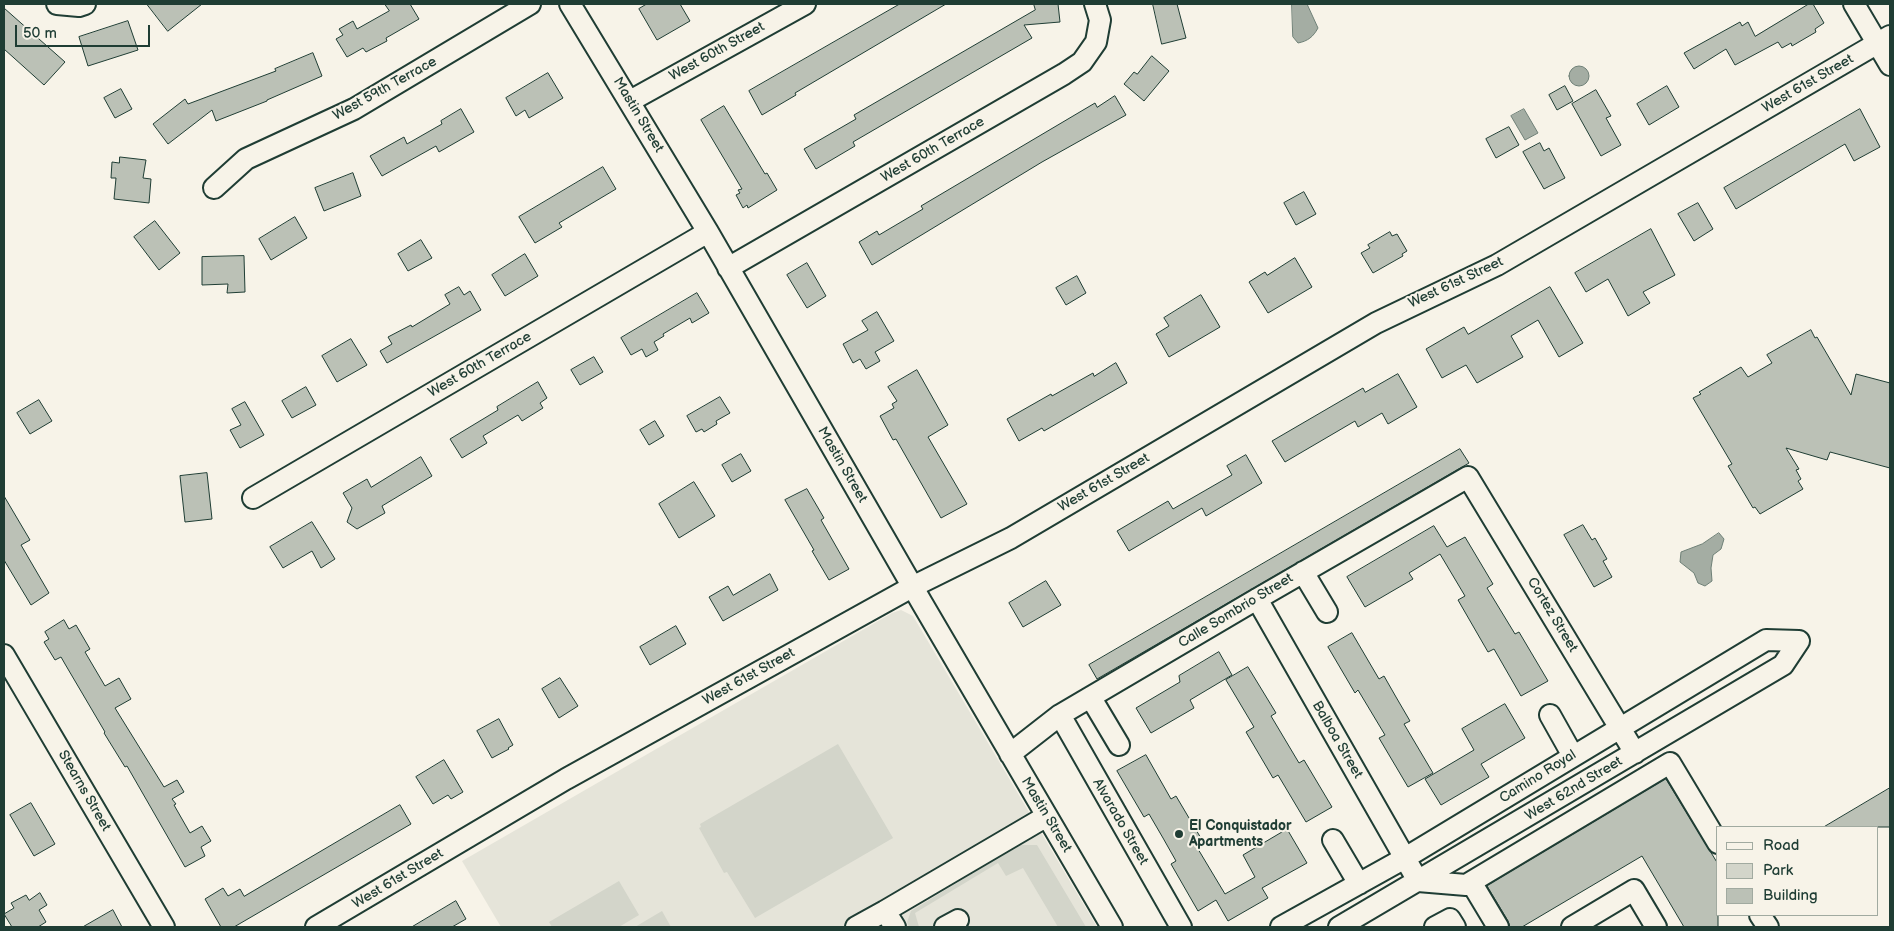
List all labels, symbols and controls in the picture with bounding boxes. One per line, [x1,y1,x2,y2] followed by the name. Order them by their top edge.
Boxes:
[18,15,152,47] scale bar
[666,19,768,85] street label: West 60th Street
[23,24,57,43] text: 50 m
[1759,51,1857,117] street label: West 61st Street
[330,54,440,124] street label: West 59th Terrace
[609,74,667,156] street label: Mastin Street
[878,114,988,186] street label: West 60th Terrace
[1406,254,1506,312] street label: West 61st Street
[425,329,535,401] street label: West 60th Terrace
[814,424,870,506] street label: Mastin Street
[1055,450,1153,516] street label: West 61st Street
[1176,570,1296,652] street label: Calle Sombrio Street
[1523,575,1581,655] street label: Cortez Street
[700,645,798,709] street label: West 61st Street
[1308,698,1366,782] street label: Balboa Street
[1497,747,1579,807] street label: Camino Royal
[54,748,114,834] street label: Stearns Street
[1522,753,1626,825] street label: West 62nd Street
[1017,774,1075,856] street label: Mastin Street
[1088,776,1152,868] street label: Alvarado Street
[1189,818,1292,850] place label: El Conquistador Apartments
[1716,826,1879,916] legend
[1173,828,1185,840] marker: El Conquistador Apartments
[1763,836,1799,855] text: Road
[350,845,446,913] street label: West 61st Street
[1763,861,1793,880] text: Park
[1763,886,1818,905] text: Building

